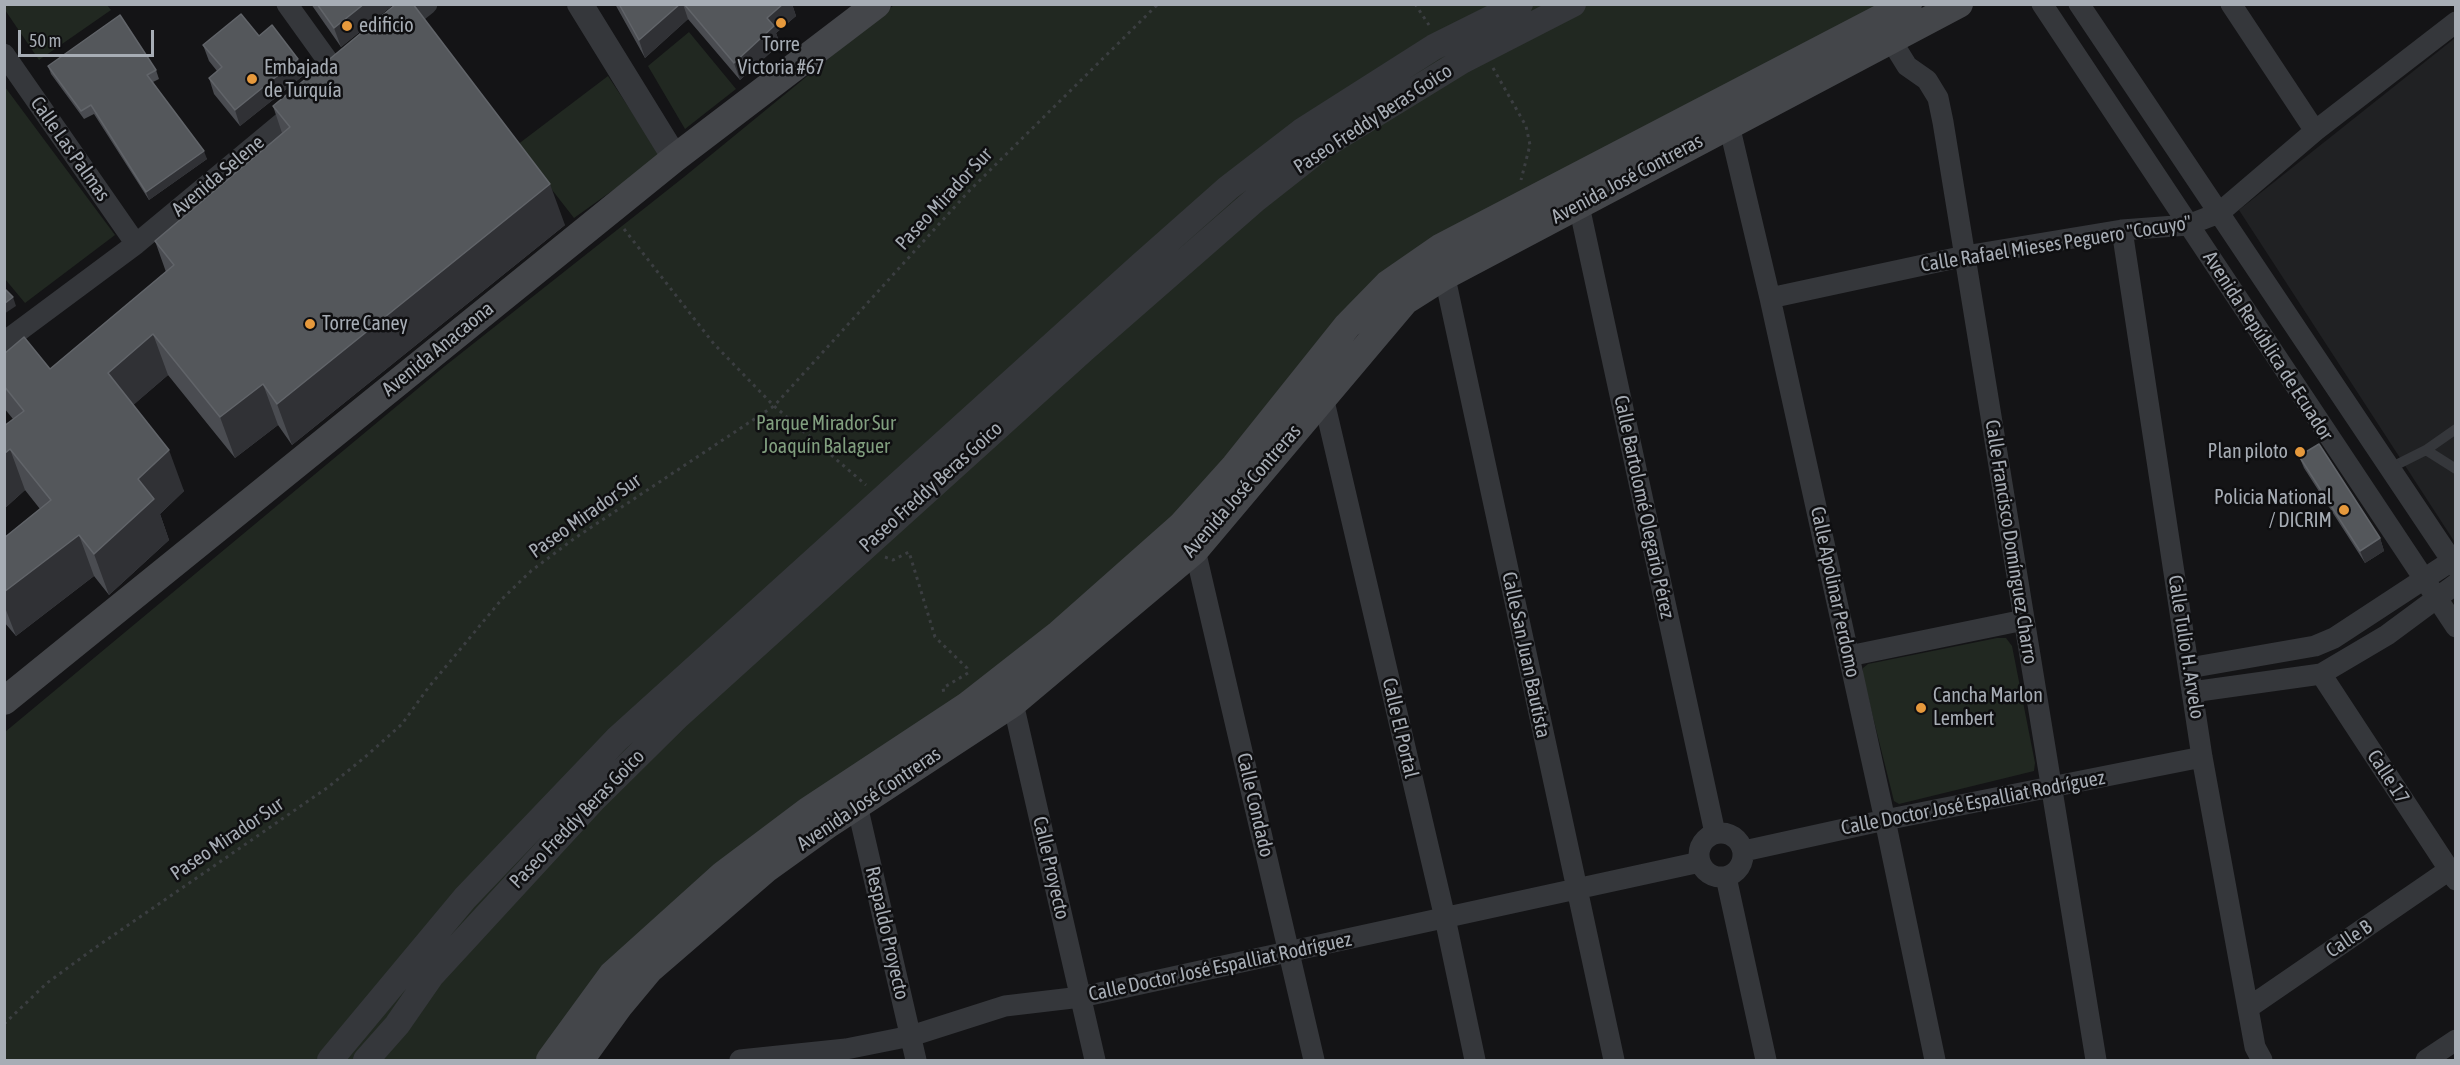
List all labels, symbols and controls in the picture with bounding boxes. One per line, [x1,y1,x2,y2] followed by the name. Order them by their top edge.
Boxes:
[359,14,414,38] place label: edificio
[774,16,788,30] marker: Torre Victoria #67
[21,18,158,56] scale bar
[340,19,354,33] marker: edificio
[29,30,61,51] text: 50 m
[738,33,824,80] place label: Torre Victoria #67
[264,56,342,103] place label: Embajada de Turquía
[1289,59,1457,179] street label: Paseo Freddy Beras Goico
[245,72,259,86] marker: Embajada de Turquía
[25,92,115,206] street label: Calle Las Palmas
[1547,129,1707,229] street label: Avenida José Contreras
[167,130,269,222] street label: Avenida Selene
[890,143,998,255] street label: Paseo Mirador Sur
[1919,211,2193,277] street label: Calle Rafael Mieses Peguero "Cocuyo"
[2198,247,2338,445] street label: Avenida República de Ecuador
[377,297,499,401] street label: Avenida Anacaona
[322,312,408,336] place label: Torre Caney
[303,317,317,331] marker: Torre Caney
[1609,393,1679,621] street label: Calle Bartolomé Olegario Pérez
[756,412,896,459] park label: Parque Mirador Sur Joaquín Balaguer
[855,417,1007,557] street label: Paseo Freddy Beras Goico
[1980,418,2042,666] street label: Calle Francisco Domínguez Charro
[1178,420,1306,562] street label: Avenida José Contreras
[2208,440,2288,464] place label: Plan piloto
[2293,445,2307,459] marker: Plan piloto
[524,469,646,563] street label: Paseo Mirador Sur
[2214,486,2332,533] place label: Policia National / DICRIM
[2337,503,2351,517] marker: Policia National / DICRIM
[1805,504,1865,680] street label: Calle Apolinar Perdomo
[1497,570,1555,740] street label: Calle San Juan Bautista
[2163,573,2209,721] street label: Calle Tulio H. Arvelo
[1377,676,1423,780] street label: Calle El Portal
[1933,684,2043,731] place label: Cancha Marlon Lembert
[1914,701,1928,715] marker: Cancha Marlon Lembert
[793,742,945,856] street label: Avenida José Contreras
[504,745,650,893] street label: Paseo Freddy Beras Goico
[2362,746,2414,808] street label: Calle 17
[1231,751,1279,859] street label: Calle Condado
[1839,766,2107,840] street label: Calle Doctor José Espalliat Rodríguez
[166,792,288,886] street label: Paseo Mirador Sur
[1028,814,1074,922] street label: Calle Proyecto
[860,864,914,1002] street label: Respaldo Proyecto
[2322,915,2376,963] street label: Calle B
[1086,927,1354,1007] street label: Calle Doctor José Espalliat Rodríguez

